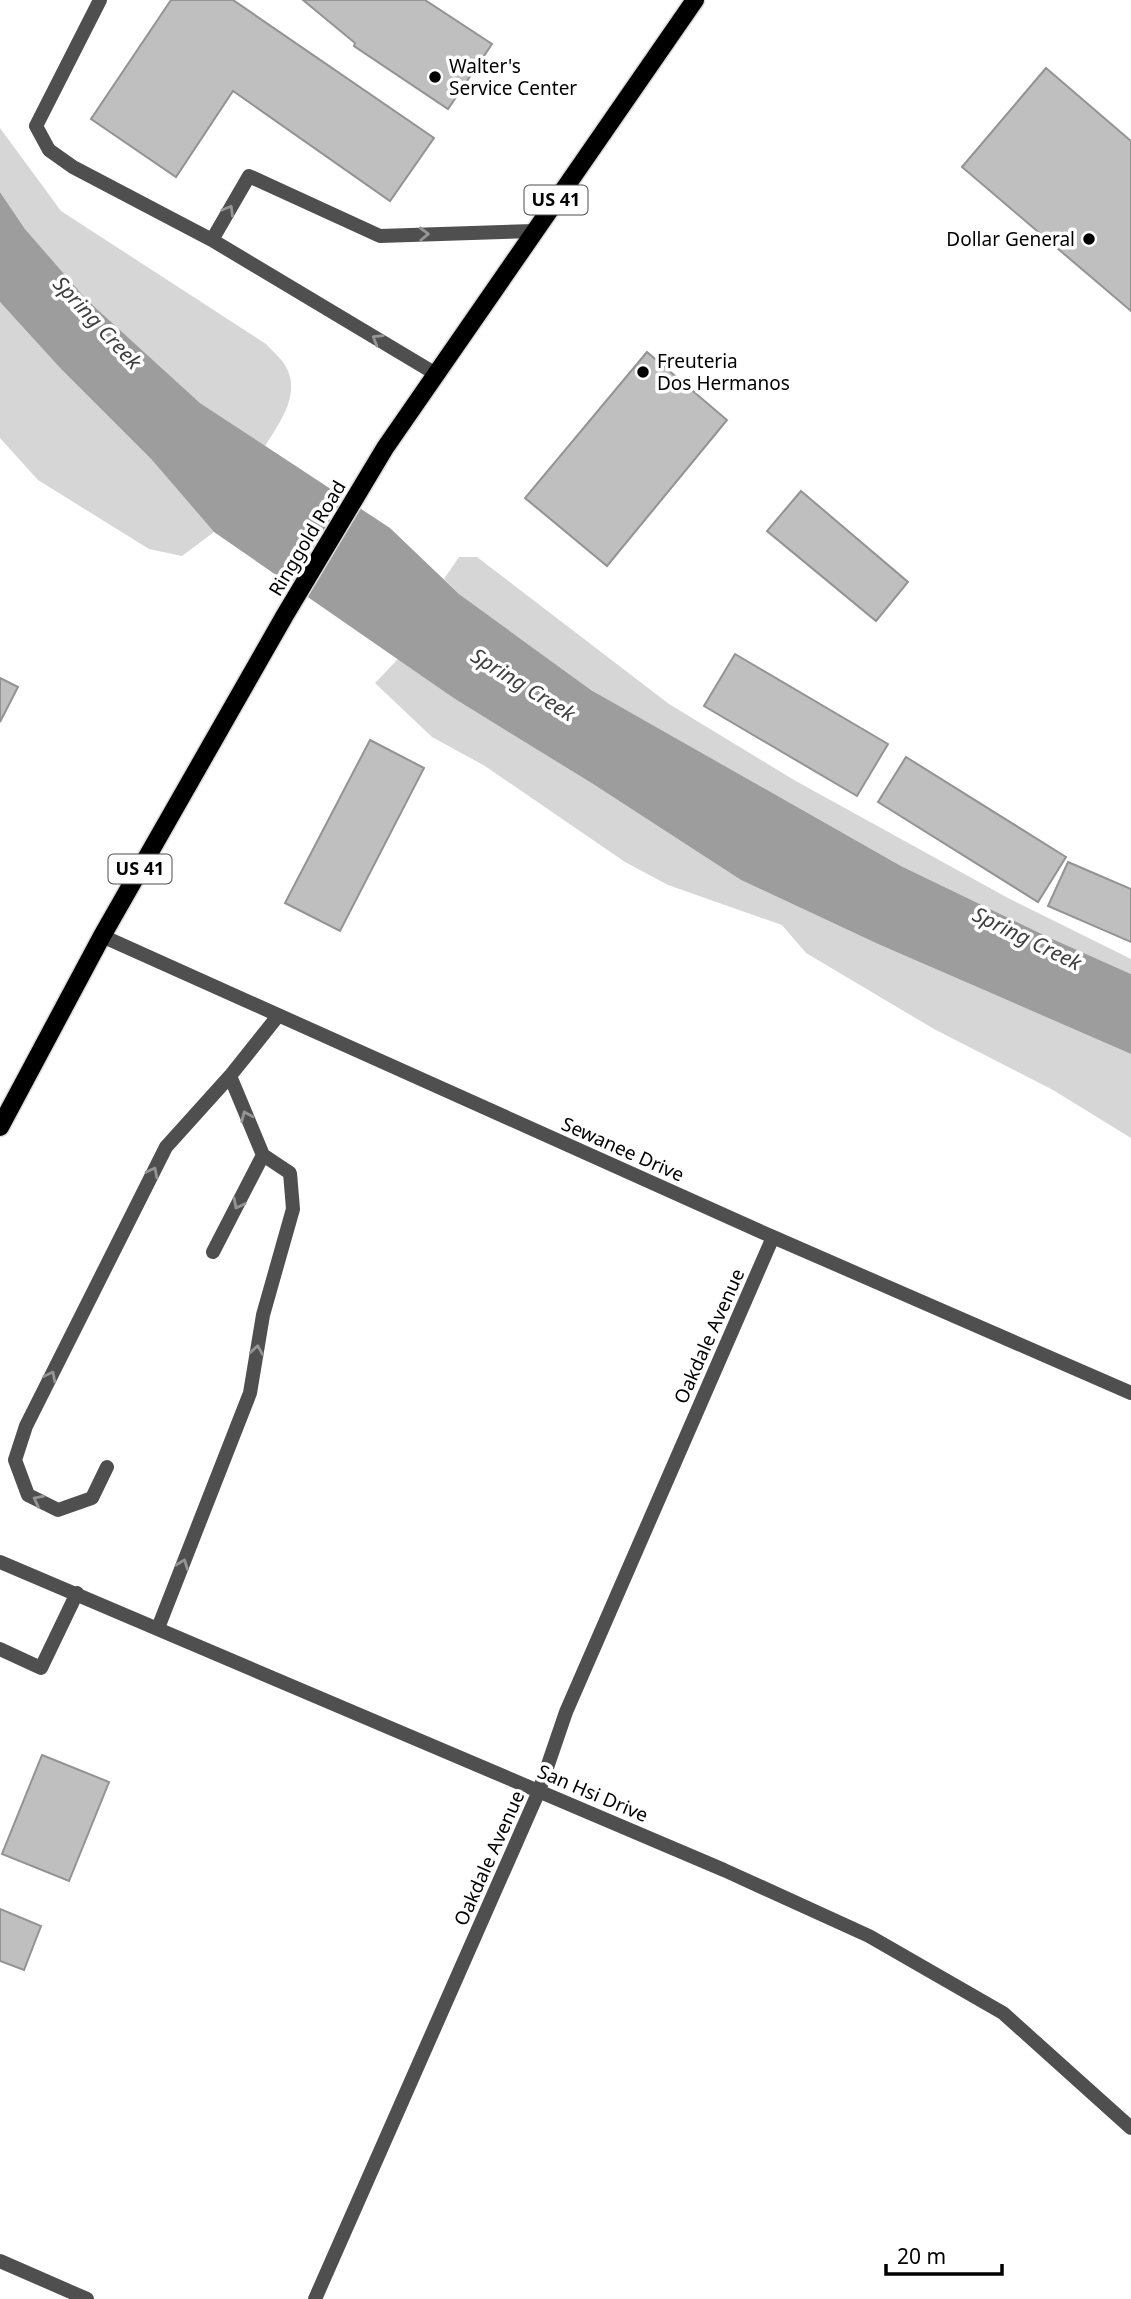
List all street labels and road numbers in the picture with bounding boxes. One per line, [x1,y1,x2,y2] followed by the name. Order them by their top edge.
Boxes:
[524,186,588,215] road number: US 41
[262,475,352,601] street label: Ringgold Road
[108,854,172,884] road number: US 41
[558,1110,688,1188] street label: Sewanee Drive
[668,1264,750,1408] street label: Oakdale Avenue
[534,1758,652,1828] street label: San Hsi Drive
[448,1786,530,1930] street label: Oakdale Avenue

